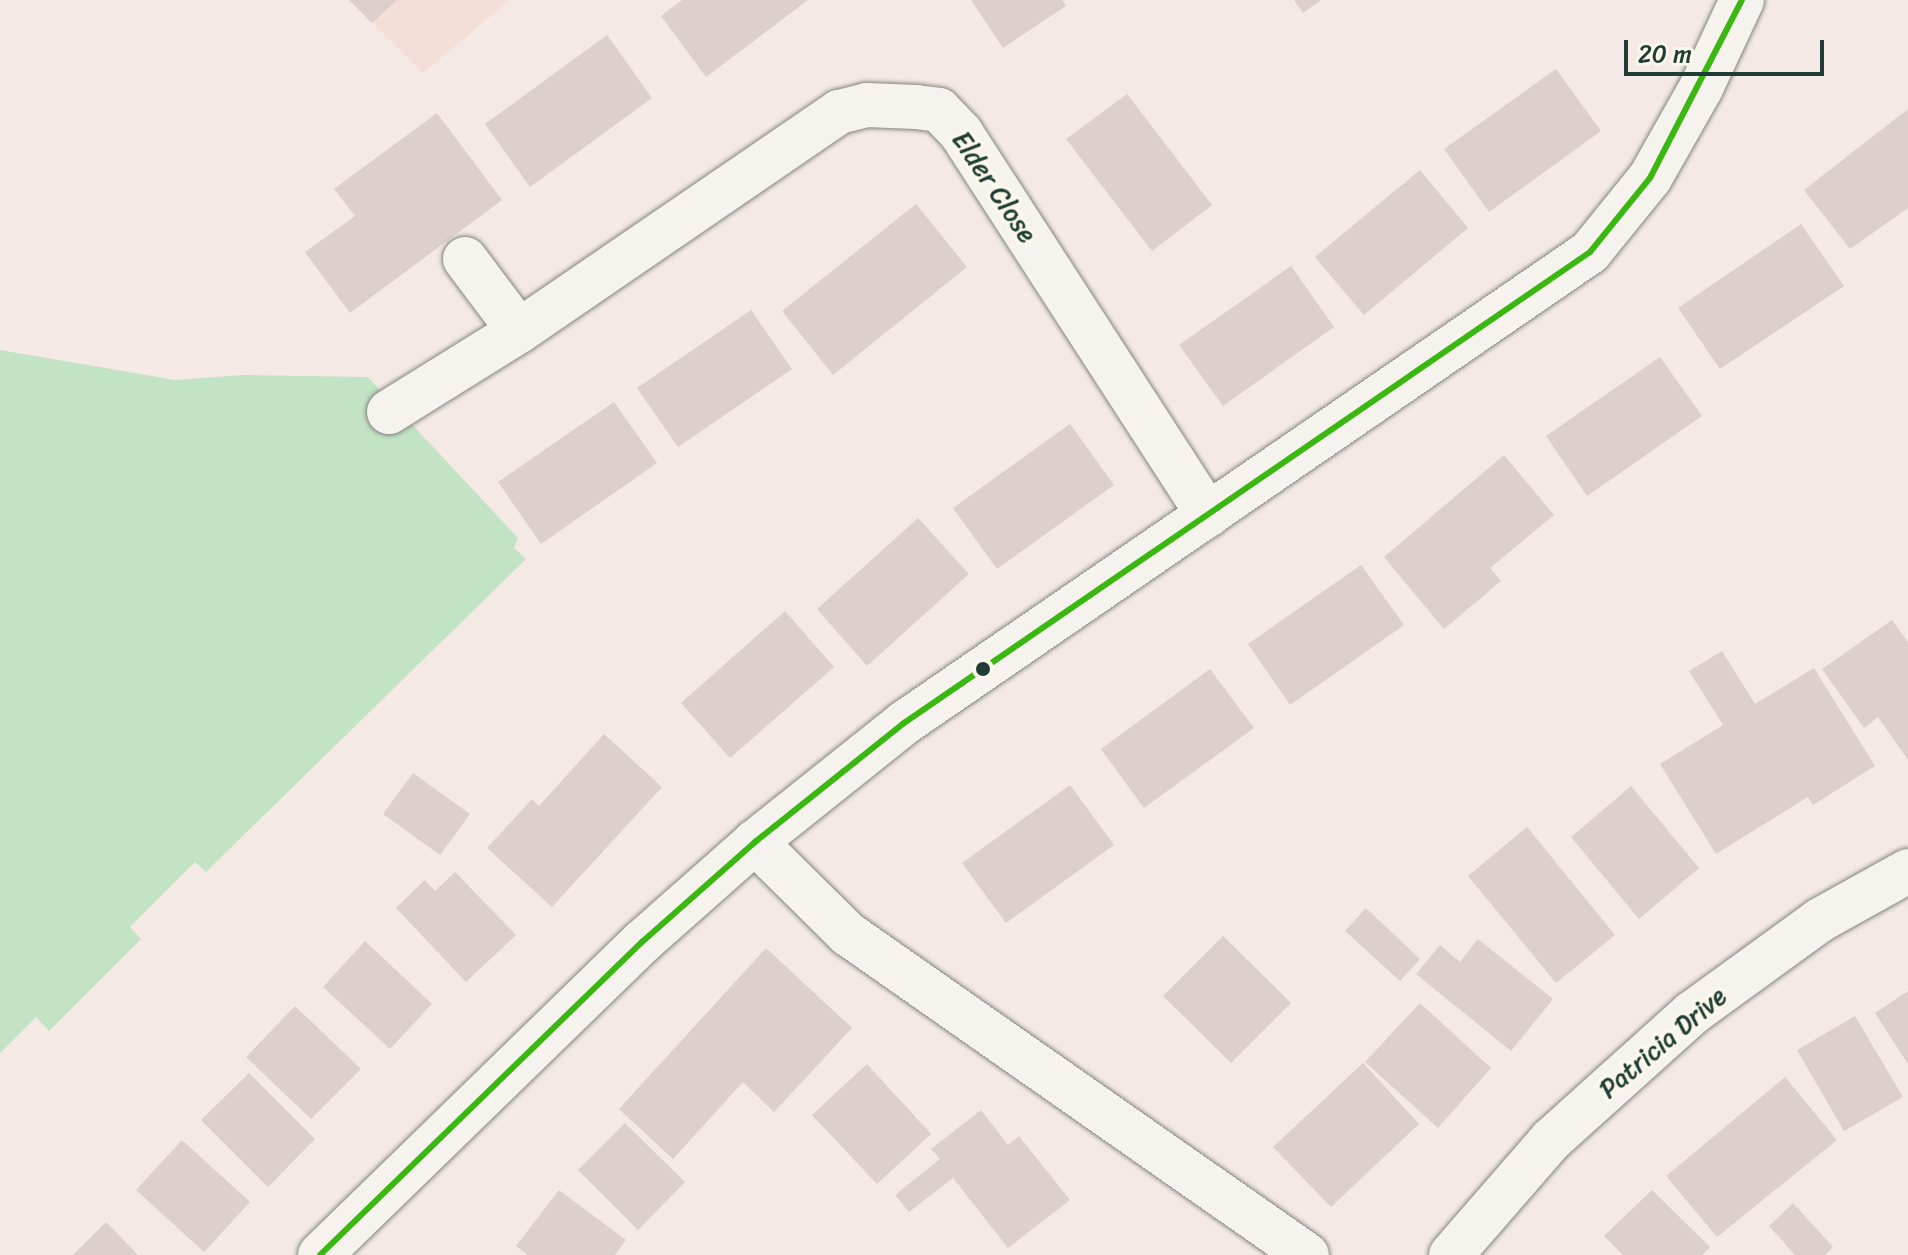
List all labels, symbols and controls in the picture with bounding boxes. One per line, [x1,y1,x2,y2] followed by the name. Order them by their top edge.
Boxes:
[1628,24,1828,74] scale bar
[1638,33,1692,75] text: 20 m
[945,125,1043,249] street label: Elder Close
[975,661,991,677] unlabelled marker
[1593,981,1733,1105] street label: Patricia Drive

